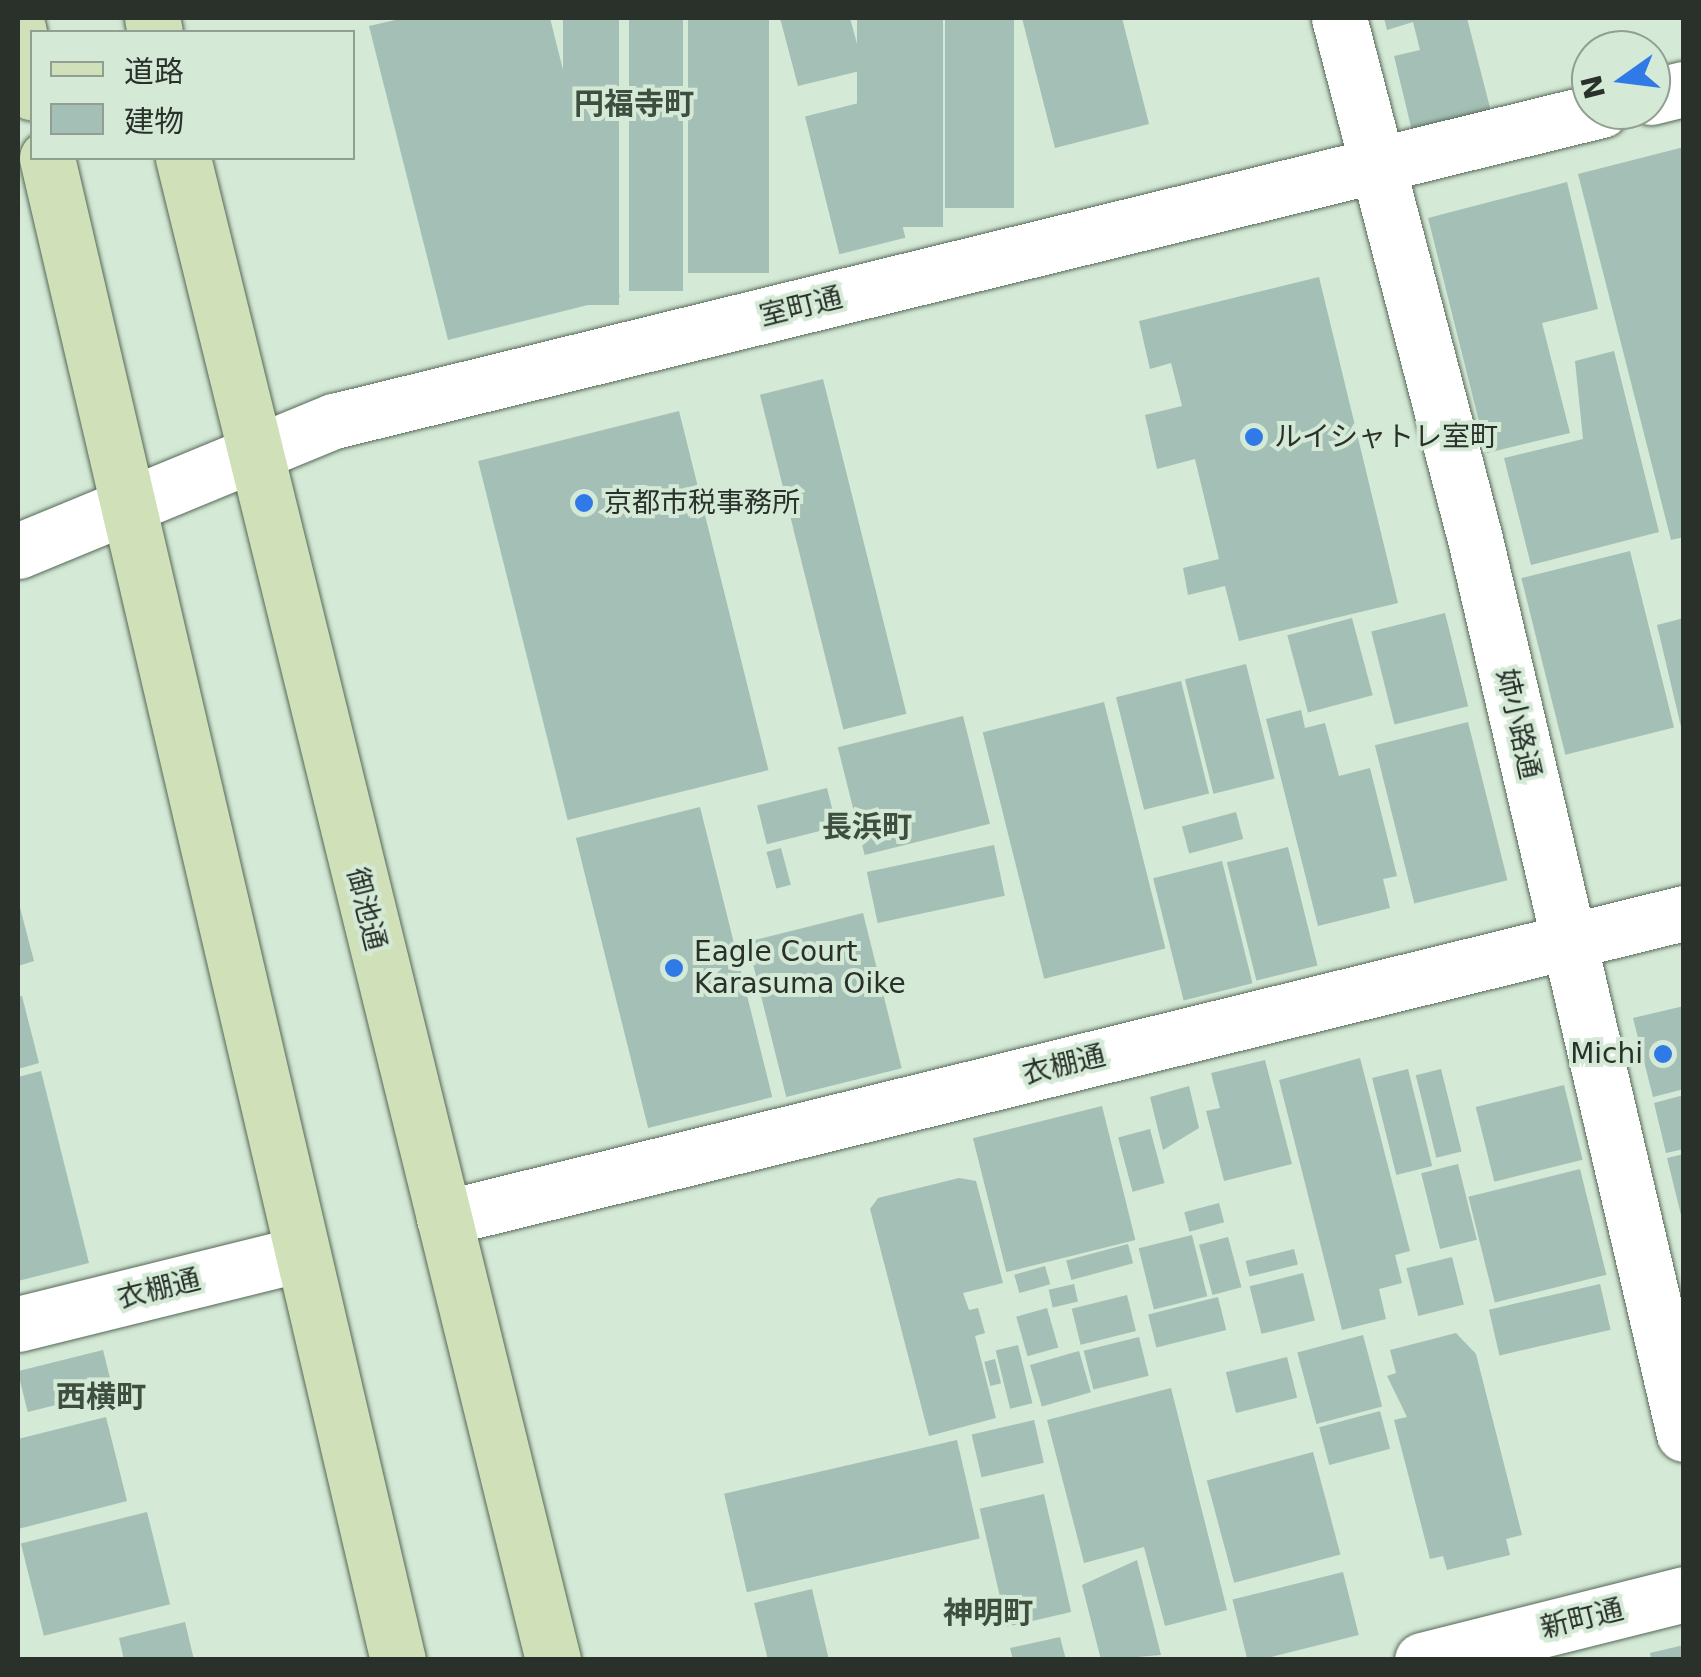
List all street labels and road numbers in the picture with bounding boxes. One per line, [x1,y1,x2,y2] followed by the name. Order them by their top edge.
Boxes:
[756,281,846,333] street label: 室町通
[1489,666,1547,782] street label: 姉小路通
[340,864,392,954] street label: 御池通
[1019,1039,1109,1091] street label: 衣棚通
[114,1263,204,1315] street label: 衣棚通
[1537,1593,1627,1645] street label: 新町通

